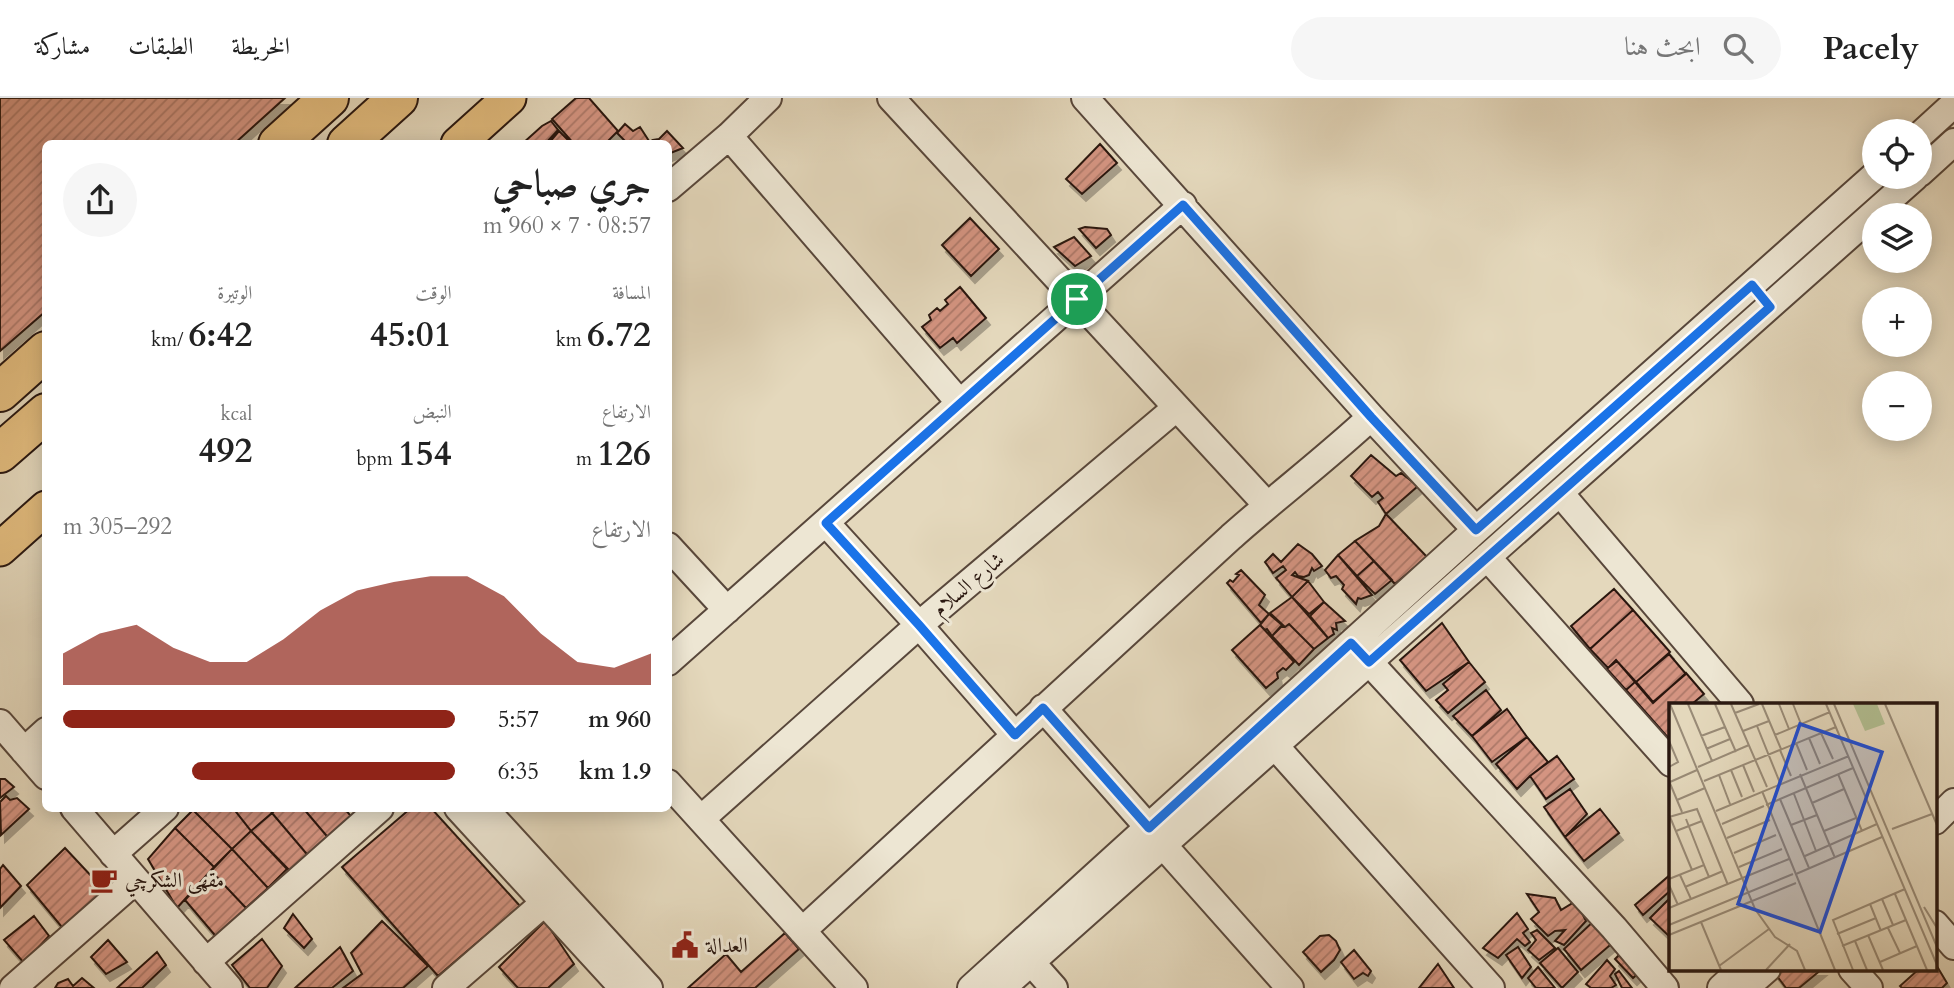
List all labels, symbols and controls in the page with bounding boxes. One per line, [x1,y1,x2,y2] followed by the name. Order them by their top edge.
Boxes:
[1291,17,1781,80] search box
[1823,26,1919,71] text: Pacely
[1624,29,1701,64] text: ابحث هنا
[1719,29,1757,67] icon: search
[35,30,90,63] text: مشاركة
[128,30,194,63] text: الطبقات
[232,30,290,63] text: الخريطة
[1862,119,1932,441] map controls
[1862,119,1932,189] button: locate
[492,158,651,210] text: جري صباحي
[63,163,137,237] button: share
[1862,203,1932,273] button: layers
[483,210,651,241] text: 08:57 · 7 × 960 m
[1047,269,1107,329] pin
[217,280,252,306] text: الوتيرة
[415,280,452,306] text: الوقت
[612,280,651,306] text: المسافة
[1058,280,1096,318] icon: arrive
[1862,287,1932,357] button: +
[188,311,252,359] text: 6:42
[370,311,452,359] text: 45:01
[587,311,651,359] text: 6.72
[151,327,188,353] text: /km
[556,327,587,353] text: km
[1862,371,1932,441] button: −
[413,399,452,425] text: النبض
[602,399,651,425] text: الارتفاع
[220,401,252,427] text: kcal
[199,427,252,475] text: 492
[398,430,452,478] text: 154
[597,430,651,478] text: 126
[356,446,398,472] text: bpm
[576,446,597,472] text: m
[63,511,172,542] text: 292–305 m
[591,514,651,545] text: الارتفاع
[926,546,1013,626] street label: شارع السلام
[1669,703,1937,970] inset map
[498,704,539,735] text: 5:57
[588,704,651,735] text: 960 m
[498,756,539,787] text: 6:35
[579,756,651,787] text: 1.9 km
[89,865,119,895] cafe icon: مقهى الشكرچي
[125,866,224,897] place label: مقهى الشكرچي
[670,930,700,960] public building icon: العدالة
[705,931,748,960] place label: العدالة

